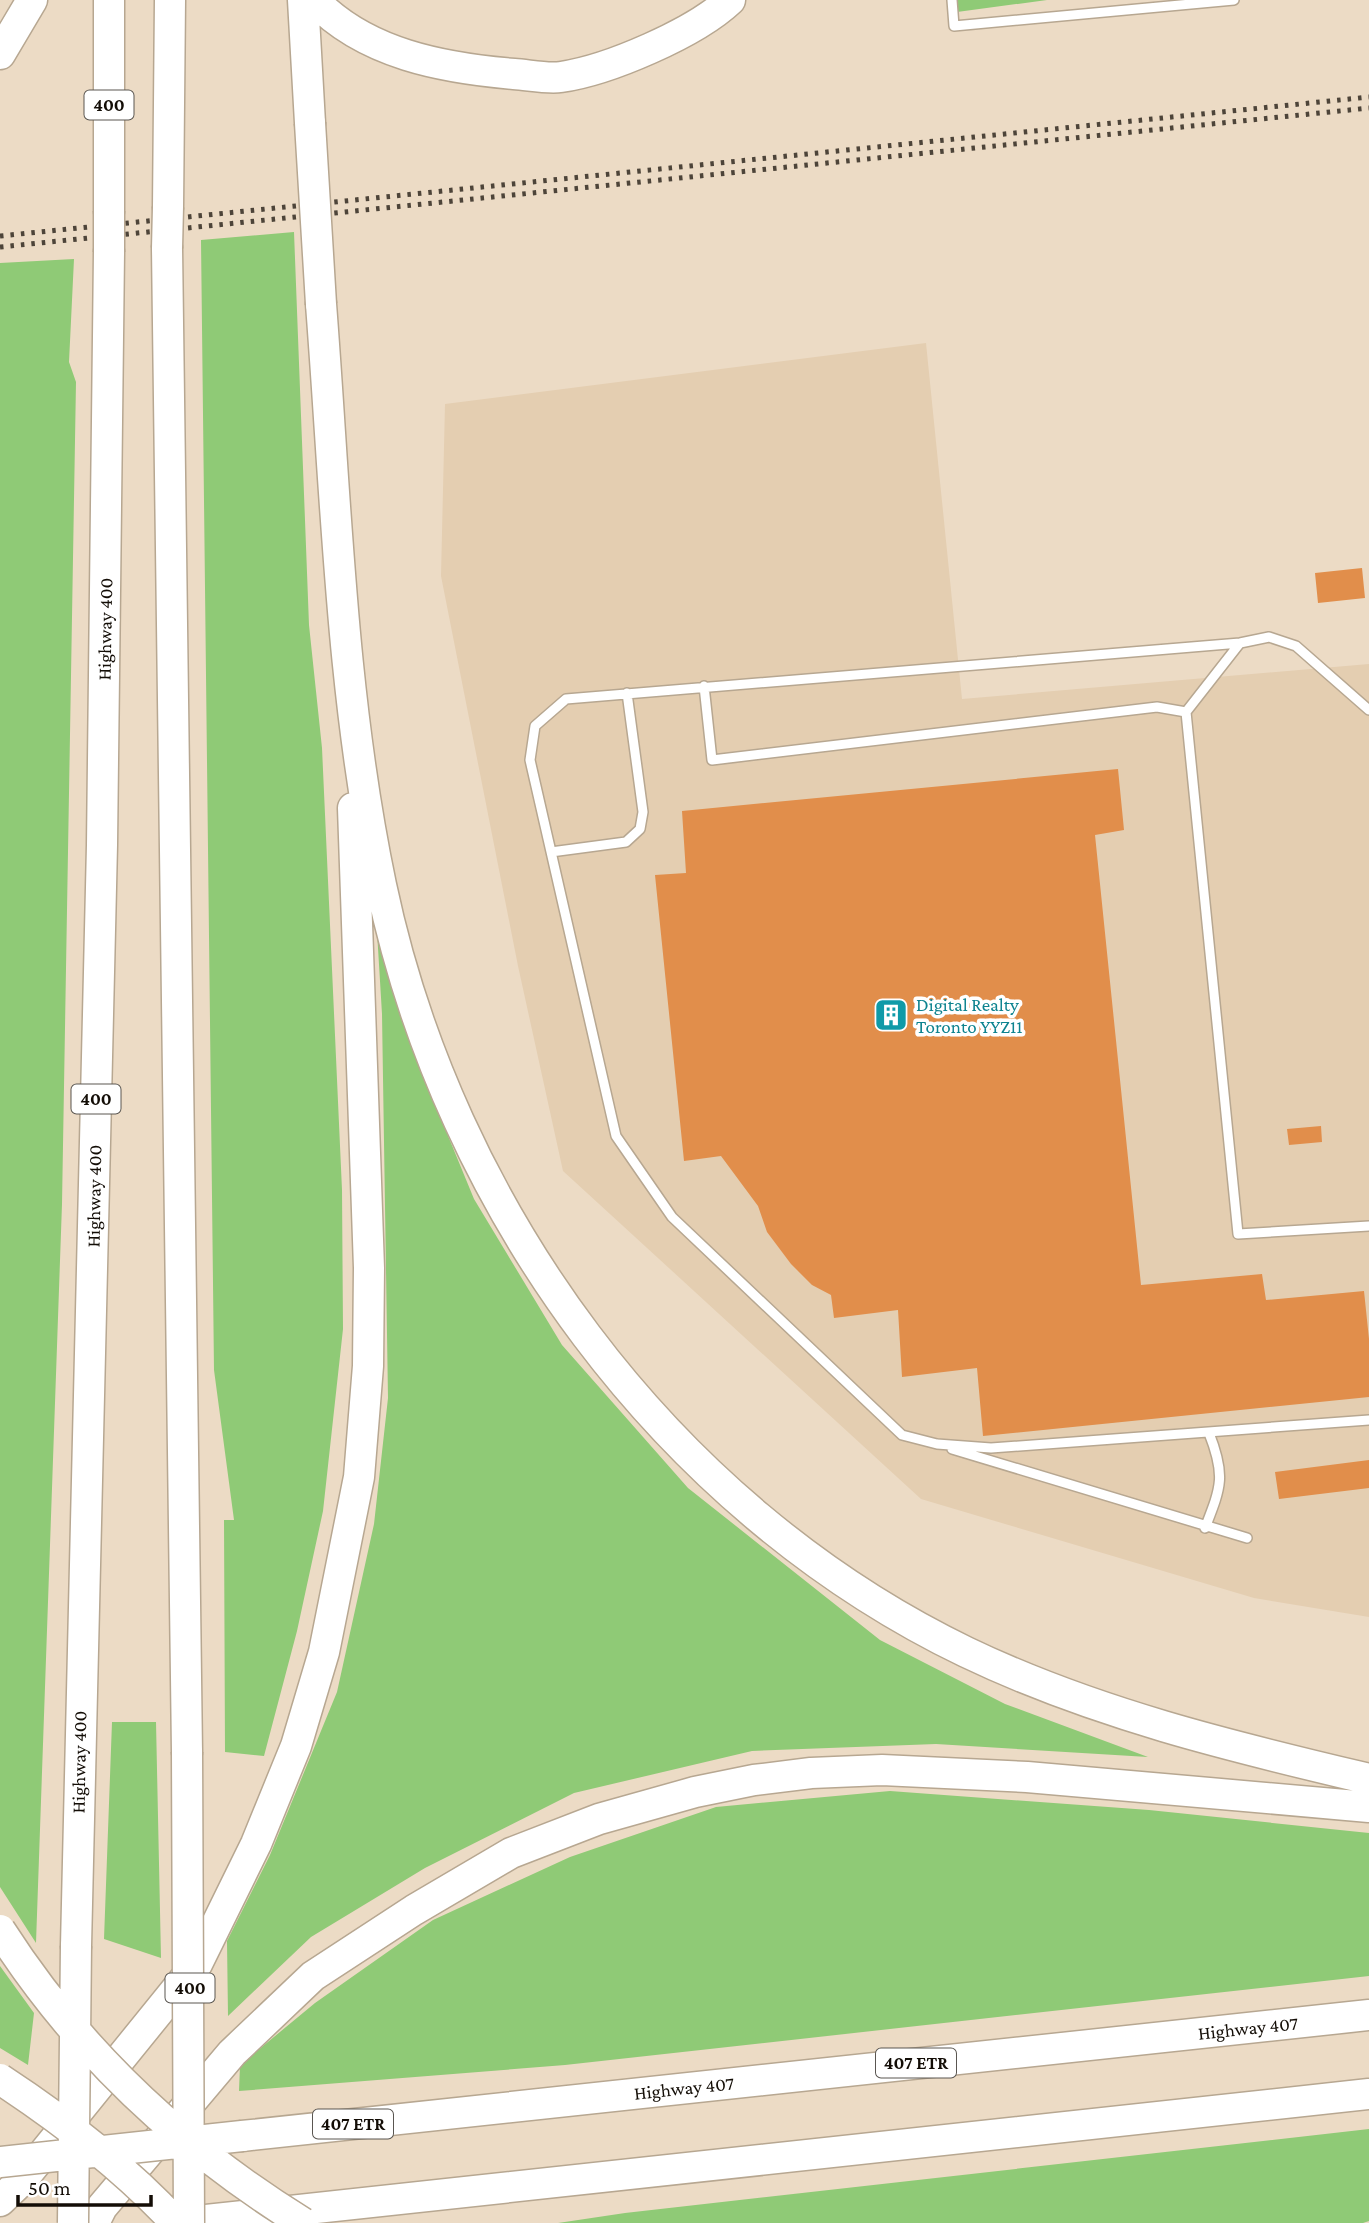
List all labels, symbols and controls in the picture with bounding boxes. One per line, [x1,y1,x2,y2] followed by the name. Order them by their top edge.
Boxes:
[84,90,134,120] road number: 400
[94,577,116,681] street label: Highway 400
[916,994,1023,1037] place label: Digital Realty Toronto YYZ11
[872,996,910,1034] building icon: Digital Realty Toronto YYZ11
[72,1084,120,1114] road number: 400
[83,1144,105,1248] street label: Highway 400
[68,1710,90,1814] street label: Highway 400
[166,1974,214,2002] road number: 400
[1197,2012,1299,2044] street label: Highway 407
[876,2048,956,2078] road number: 407 ETR
[633,2072,735,2104] street label: Highway 407
[313,2110,393,2138] road number: 407 ETR
[18,2164,150,2208] scale bar
[28,2176,71,2200] text: 50 m

